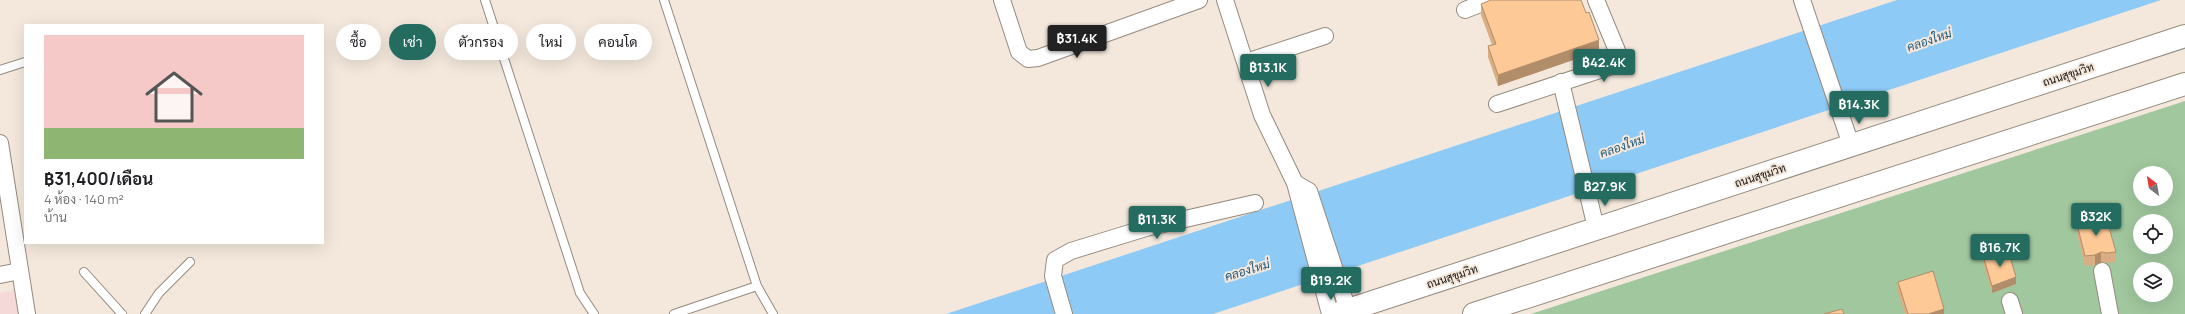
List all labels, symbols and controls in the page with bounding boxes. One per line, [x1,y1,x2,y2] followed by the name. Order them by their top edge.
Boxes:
[336,24,381,60] chip: ซื้อ
[389,24,436,60] chip: เช่า
[444,24,518,60] chip: ตัวกรอง
[526,24,576,60] chip: ใหม่
[584,24,652,60] chip: คอนโด
[1904,24,1955,56] water label: คลองใหม่
[1044,25,1110,59] pin: ฿31.4K
[1057,29,1097,47] text: ฿31.4K
[1571,49,1637,83] pin: ฿42.4K
[1582,53,1626,71] text: ฿42.4K
[1235,54,1301,88] pin: ฿13.1K
[1249,58,1287,76] text: ฿13.1K
[2041,59,2096,91] street label: ถนนสุขุมวิท
[138,61,210,133] icon: home
[1826,91,1892,125] pin: ฿14.3K
[1838,95,1880,113] text: ฿14.3K
[1597,130,1648,162] water label: คลองใหม่
[1733,160,1788,192] street label: ถนนสุขุมวิท
[2133,166,2173,206] north arrow
[2133,166,2173,302] map controls
[44,167,153,190] text: ฿31,400/เดือน
[1572,173,1638,207] pin: ฿27.9K
[1584,177,1626,195] text: ฿27.9K
[44,190,124,208] text: 4 ห้อง · 140 m²
[2072,203,2120,237] pin: ฿32K
[1124,206,1190,240] pin: ฿11.3K
[2080,207,2112,225] text: ฿32K
[44,208,67,226] text: บ้าน
[1138,210,1176,228] text: ฿11.3K
[2133,214,2173,254] button: locate
[1967,234,2033,268] pin: ฿16.7K
[1980,238,2020,256] text: ฿16.7K
[1222,255,1273,285] water label: คลองใหม่
[1425,261,1480,293] street label: ถนนสุขุมวิท
[2133,262,2173,302] button: layers
[1298,267,1364,301] pin: ฿19.2K
[1310,271,1352,289] text: ฿19.2K

